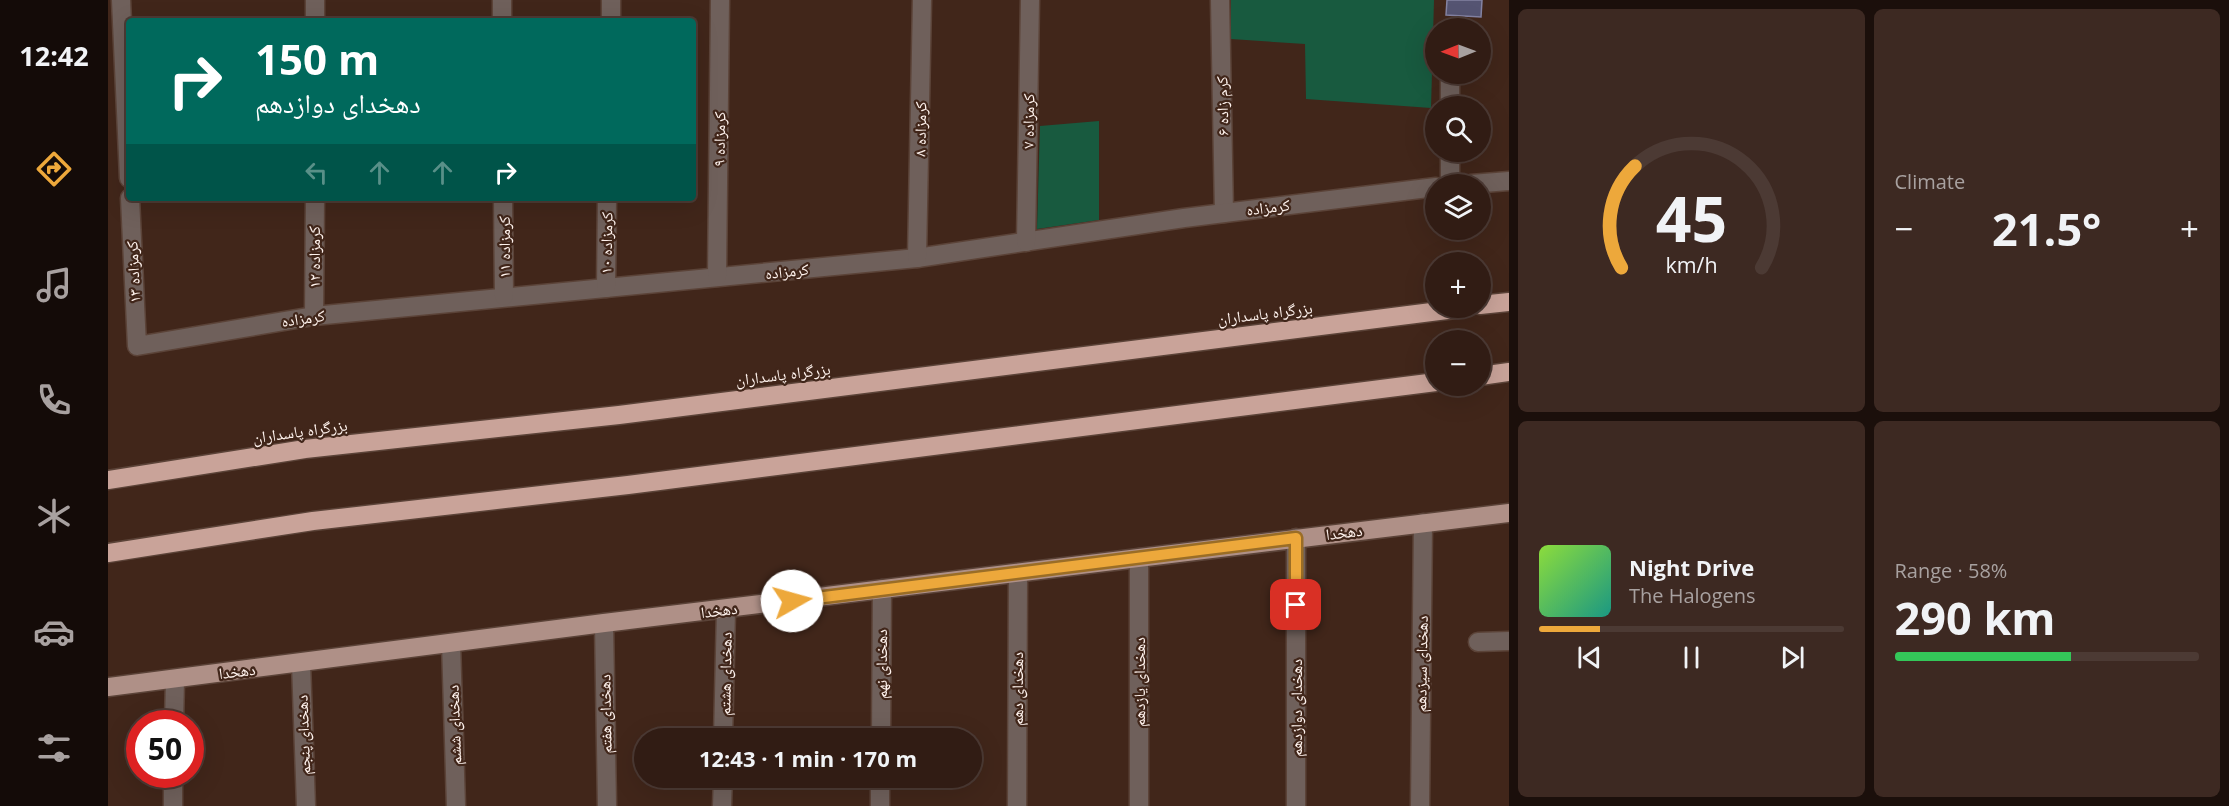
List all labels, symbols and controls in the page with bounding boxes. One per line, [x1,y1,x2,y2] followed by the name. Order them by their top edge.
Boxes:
[1425,18,1491,84] north arrow
[1425,18,1491,396] map controls
[255,30,379,87] text: 150 m
[19,37,89,74] text: 12:42
[156,42,234,120] icon: right
[1210,76,1234,136] street label: کرم زاده ۶
[255,84,421,121] text: دهخدای دوازدهم
[1017,93,1039,149] street label: کرمزاده ٧
[1425,96,1491,162] button: search
[909,101,931,157] street label: کرمزاده ٨
[708,111,730,167] street label: کرمزاده ٩
[33,148,75,190] icon: directions
[300,156,333,189] icon: left
[363,156,396,189] icon: ahead
[426,156,459,189] icon: ahead
[489,156,522,189] icon: right
[1895,168,1965,195] text: Climate
[1425,174,1491,240] button: layers
[1656,175,1727,260] text: 45
[1245,193,1291,221] street label: کرمزاده
[1992,198,2101,259] text: 21.5°
[1895,206,1913,251] text: −
[2180,206,2199,251] text: +
[594,211,618,274] street label: کرمزاده ١٠
[493,215,515,278] street label: کرمزاده ١١
[303,225,325,288] street label: کرمزاده ١٢
[120,240,146,304] street label: کرمزاده ۱۳
[1665,250,1717,279] text: km/h
[1425,252,1491,318] button: +
[764,258,810,284] street label: کرمزاده
[33,264,75,306] icon: music
[1216,296,1314,330] street label: بزرگراه پاسداران
[280,304,327,332] street label: کرمزاده
[1425,330,1491,396] button: −
[734,357,832,391] street label: بزرگراه پاسداران
[33,379,75,421] icon: phone
[251,413,349,449] street label: بزرگراه پاسداران
[33,495,75,537] icon: climate
[1324,519,1364,545] street label: دهخدا
[1629,552,1754,582] text: Night Drive
[1895,557,2007,584] text: Range · 58%
[760,569,824,633] position arrow
[1270,579,1321,630] pin
[1629,582,1756,609] text: The Halogens
[1895,587,2055,648] text: 290 km
[1279,588,1312,621] icon: arrive
[699,597,739,623] street label: دهخدا
[33,611,75,653] icon: car
[1409,615,1433,713] street label: دهخدای سیزدهم
[870,629,892,699] street label: دهخدای نهم
[713,632,737,716] street label: دهخدای هشتم
[1128,637,1150,727] street label: دهخدای یازدهم
[1573,641,1606,674] icon: previous
[1675,641,1708,674] icon: pause
[1776,641,1809,674] icon: next
[1006,652,1028,726] street label: دهخدای دهم
[217,658,257,684] street label: دهخدا
[1285,659,1307,757] street label: دهخدای دوازدهم
[593,674,617,754] street label: دهخدای هفتم
[442,684,466,766] street label: دهخدای ششم
[291,695,315,775] street label: دهخدای پنجم
[126,710,204,788] speed limit sign: 50
[33,727,75,769] icon: filters
[699,743,917,773] text: 12:43 · 1 min · 170 m

